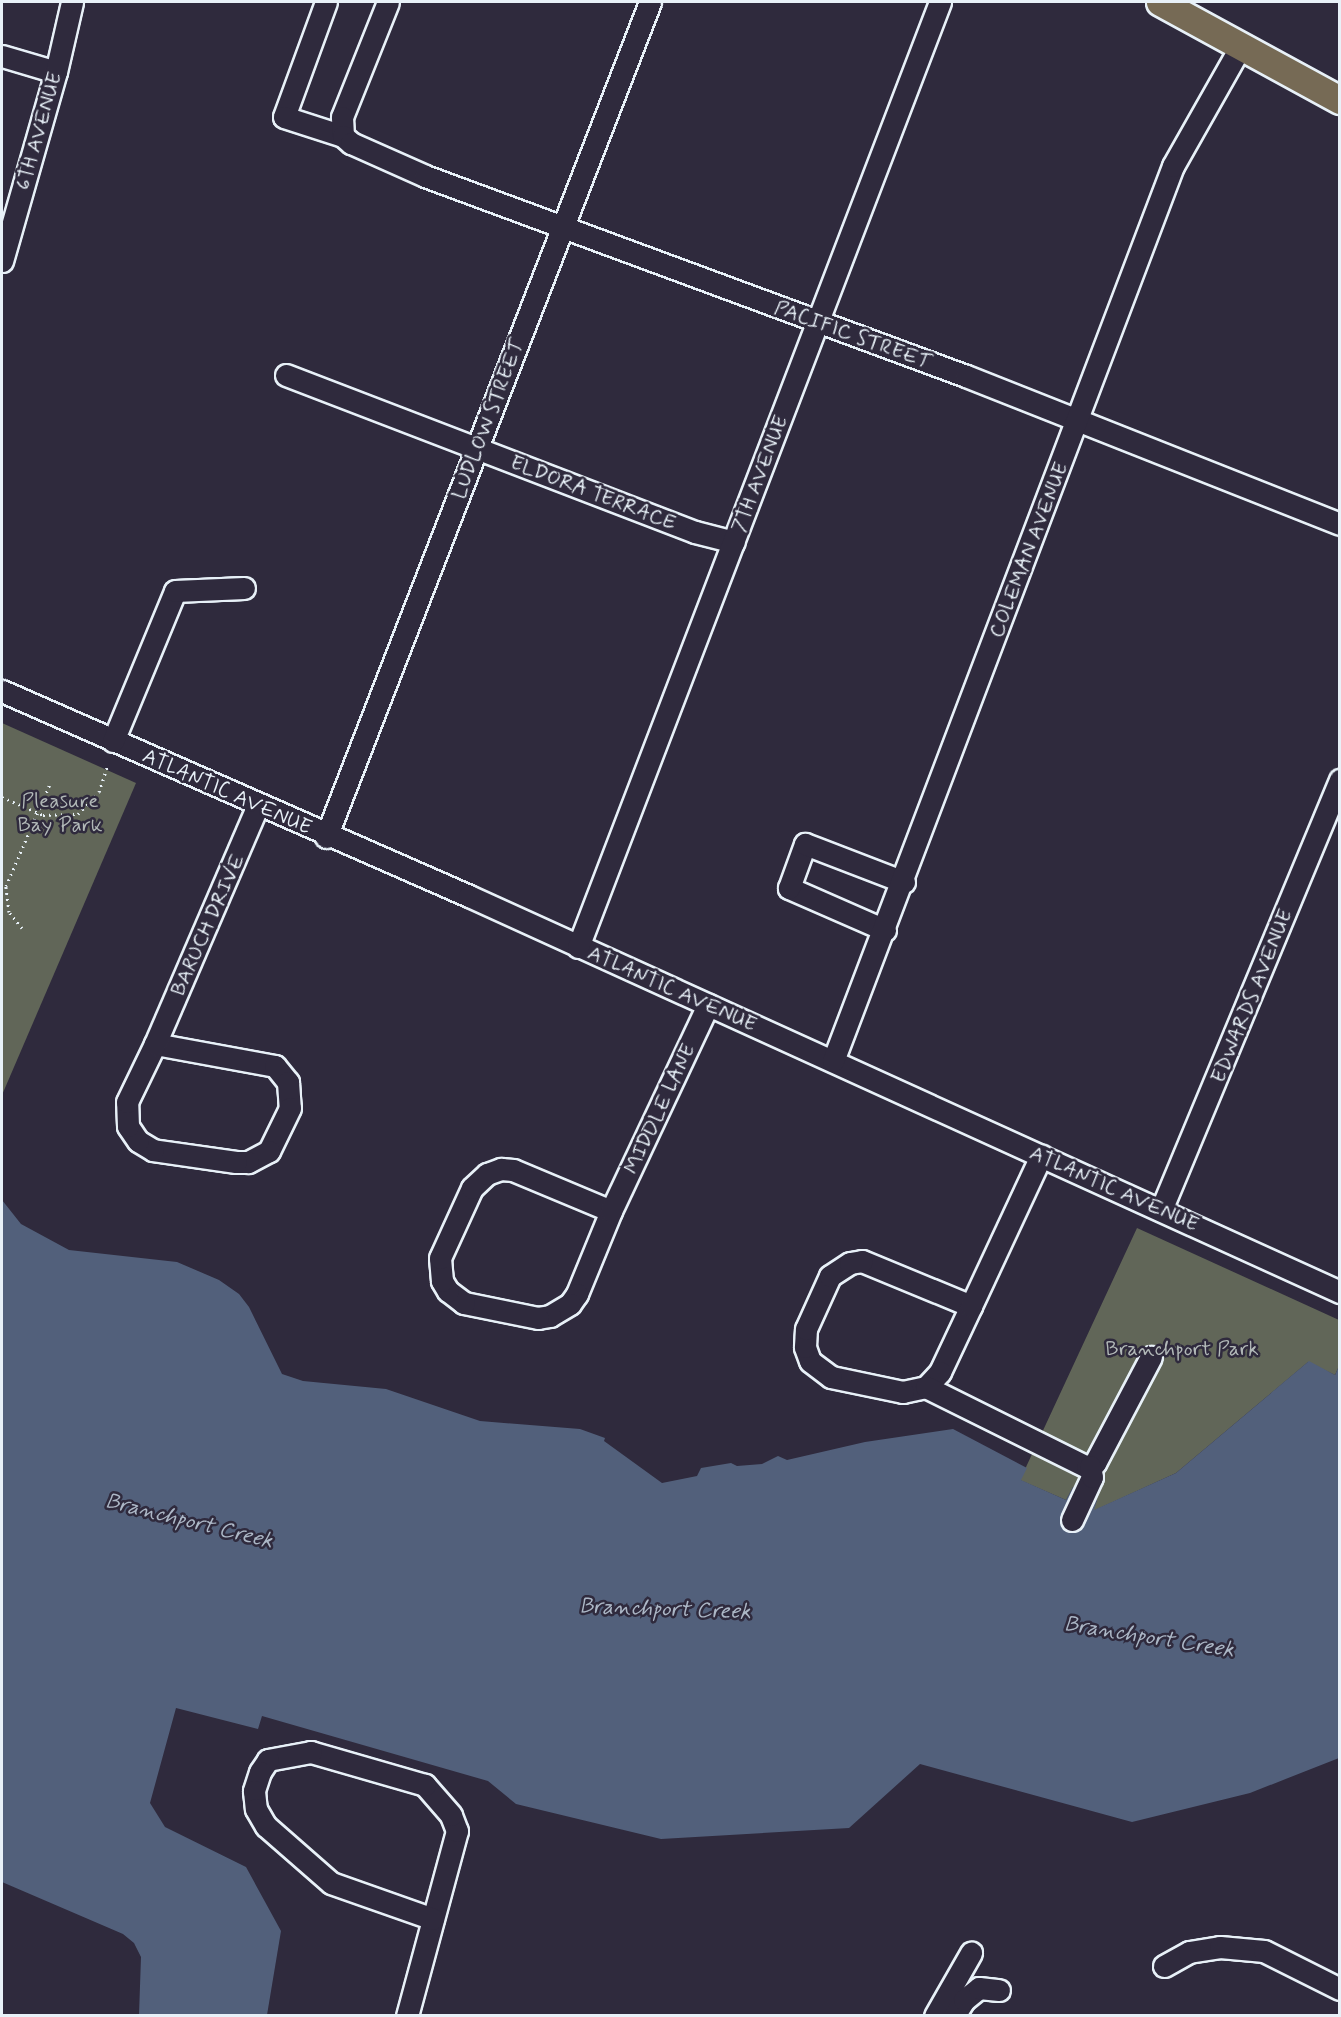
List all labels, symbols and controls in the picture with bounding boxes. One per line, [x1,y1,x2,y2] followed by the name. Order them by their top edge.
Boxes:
[10,69,68,193] street label: 6TH AVENUE
[771,295,935,375] street label: PACIFIC STREET
[446,335,530,503] street label: LUDLOW STREET
[726,412,794,536] street label: 7TH AVENUE
[507,450,679,536] street label: ELDORA TERRACE
[984,458,1074,642] street label: COLEMAN AVENUE
[139,744,315,840] street label: ATLANTIC AVENUE
[19,788,101,838] park label: Pleasure Bay Park
[165,850,251,1000] street label: BARUCH DRIVE
[1206,906,1298,1086] street label: EDWARDS AVENUE
[584,941,760,1037] street label: ATLANTIC AVENUE
[618,1038,702,1180] street label: MIDDLE LANE
[1026,1141,1202,1237] street label: ATLANTIC AVENUE
[1105,1336,1259,1362] park label: Branchport Park
[102,1488,276,1556] water label: Branchport Creek
[579,1594,751,1626] water label: Branchport Creek
[1062,1612,1236,1664] water label: Branchport Creek

